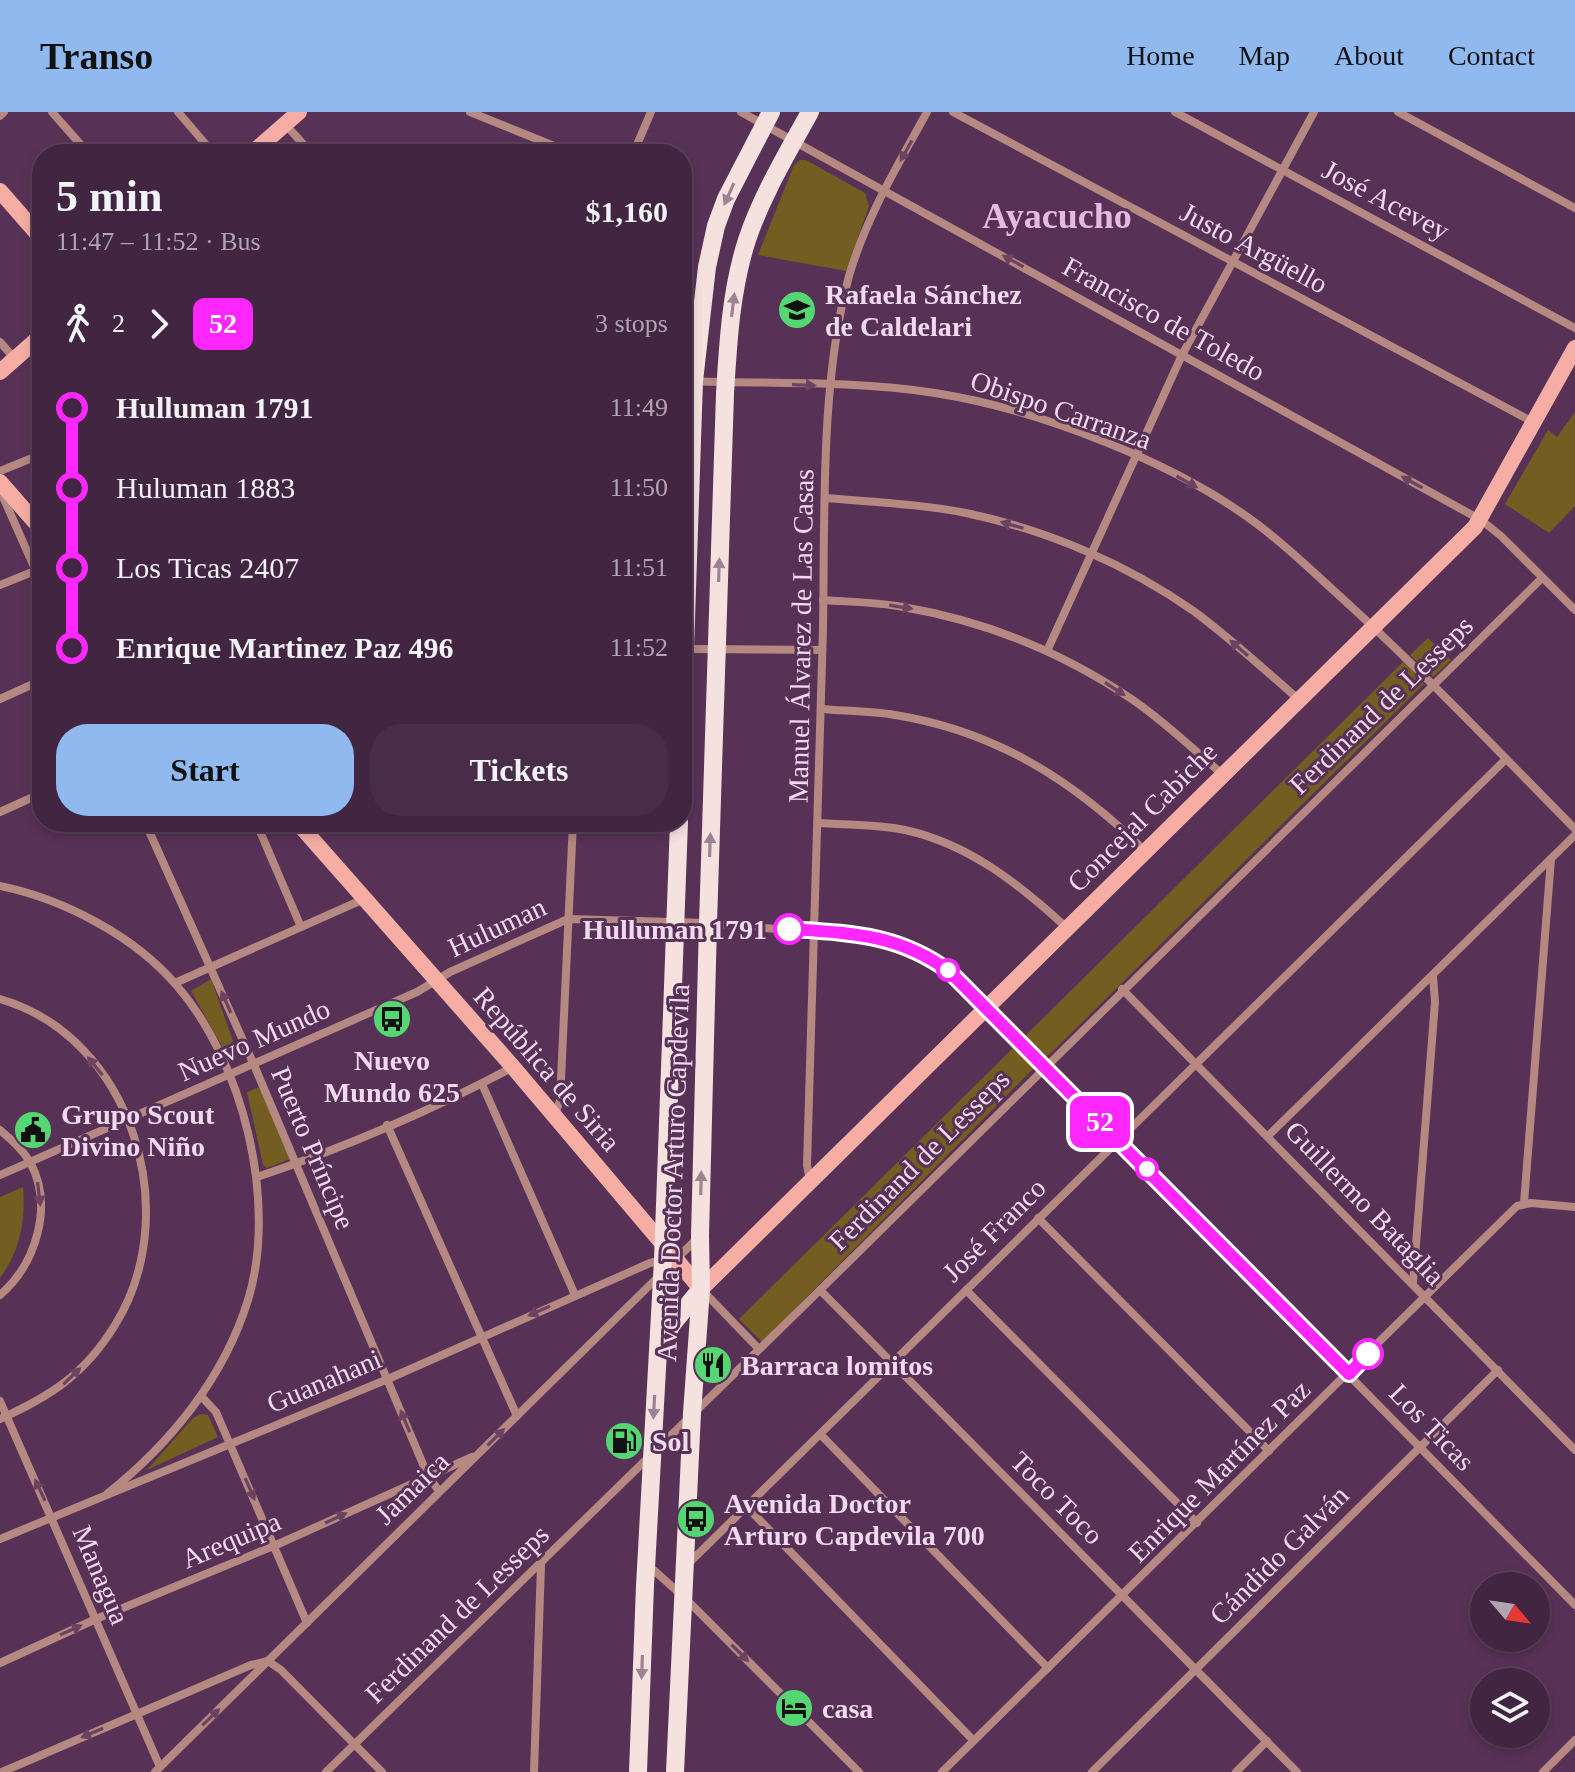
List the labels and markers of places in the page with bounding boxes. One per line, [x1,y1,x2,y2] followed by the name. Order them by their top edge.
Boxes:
[825,279,1022,342] place label: Rafaela Sánchez de Caldelari
[776,289,818,331] school or university icon: Rafaela Sánchez de Caldelari
[583,914,767,945] place label: Hulluman 1791
[774,914,804,944] marker: Hulluman 1791
[937,959,959,981] unlabelled marker
[371,998,413,1040] bus stop icon: Nuevo Mundo 625
[324,1045,460,1108] place label: Nuevo Mundo 625
[61,1099,215,1162] place label: Grupo Scout Divino Niño
[12,1109,54,1151] public building icon: Grupo Scout Divino Niño
[1136,1158,1158,1180] unlabelled marker
[1353,1339,1383,1369] unlabelled marker
[692,1344,734,1386] restaurant icon: Barraca lomitos
[741,1350,933,1381] place label: Barraca lomitos
[603,1420,645,1462] fuel station icon: Sol
[652,1426,690,1457] place label: Sol
[724,1488,985,1551] place label: Avenida Doctor Arturo Capdevila 700
[675,1498,717,1540] bus stop icon: Avenida Doctor Arturo Capdevila 700
[773,1687,815,1729] hotel icon: casa
[822,1693,873,1724] place label: casa

